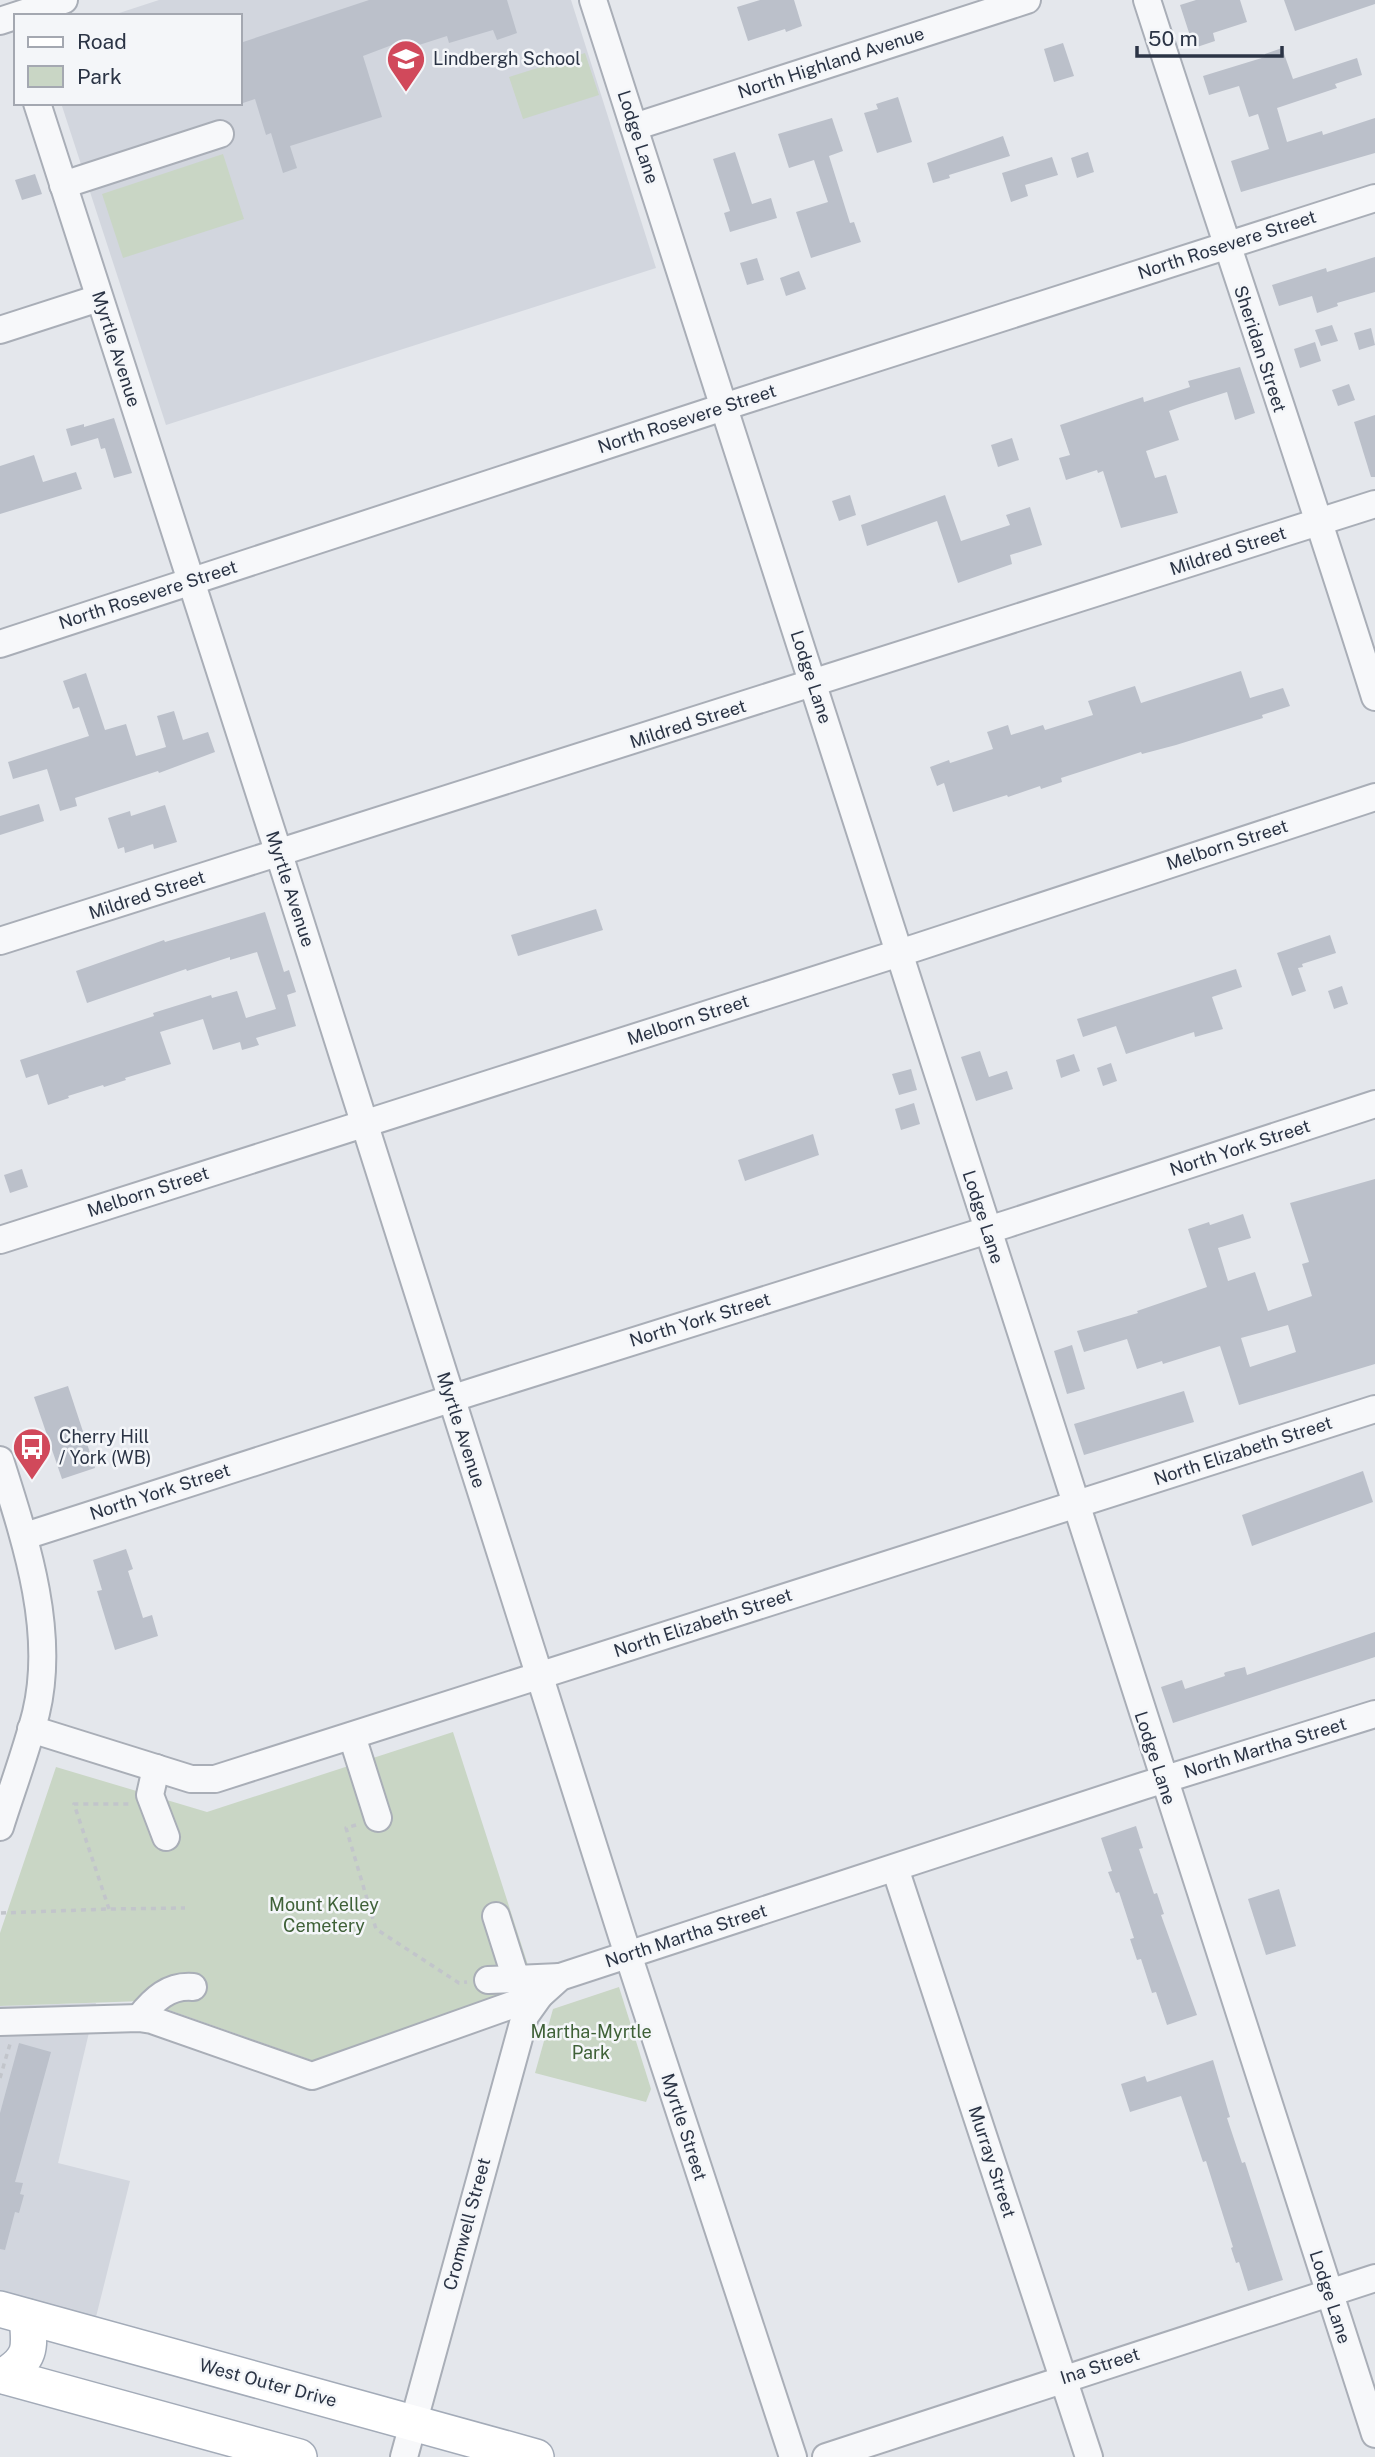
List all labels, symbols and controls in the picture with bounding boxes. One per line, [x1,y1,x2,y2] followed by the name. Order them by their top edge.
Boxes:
[14,14,242,105] legend
[1137,14,1282,58] scale bar
[735,22,927,103] street label: North Highland Avenue
[1148,26,1198,51] text: 50 m
[77,29,127,54] text: Road
[385,38,427,93] school or university icon: Lindbergh School
[433,48,581,69] place label: Lindbergh School
[77,64,122,89] text: Park
[614,88,663,186] street label: Lodge Lane
[1135,206,1319,283] street label: North Rosevere Street
[1230,283,1291,415] street label: Sheridan Street
[88,288,145,409] street label: Myrtle Avenue
[595,380,779,457] street label: North Rosevere Street
[1167,522,1289,579] street label: Mildred Street
[56,556,240,633] street label: North Rosevere Street
[787,628,836,726] street label: Lodge Lane
[627,695,749,752] street label: Mildred Street
[1163,815,1290,874] street label: Melborn Street
[262,828,319,949] street label: Myrtle Avenue
[86,866,208,923] street label: Mildred Street
[624,990,751,1049] street label: Melborn Street
[1167,1115,1313,1180] street label: North York Street
[84,1162,211,1221] street label: Melborn Street
[959,1168,1008,1266] street label: Lodge Lane
[627,1288,773,1351] street label: North York Street
[433,1369,490,1490] street label: Myrtle Avenue
[1151,1412,1335,1489] street label: North Elizabeth Street
[11,1426,53,1481] bus stop icon: Cherry Hill / York (WB)
[59,1426,151,1468] place label: Cherry Hill / York (WB)
[87,1459,233,1524] street label: North York Street
[611,1584,795,1661] street label: North Elizabeth Street
[1131,1709,1180,1807] street label: Lodge Lane
[1181,1713,1349,1782] street label: North Martha Street
[269,1894,379,1936] park label: Mount Kelley Cemetery
[602,1899,769,1972] street label: North Martha Street
[530,2021,652,2063] park label: Martha-Myrtle Park
[657,2071,712,2183] street label: Myrtle Street
[964,2103,1020,2220] street label: Murray Street
[439,2155,494,2292] street label: Cromwell Street
[1306,2248,1355,2346] street label: Lodge Lane
[1057,2343,1142,2388] street label: Ina Street
[197,2354,339,2411] street label: West Outer Drive

